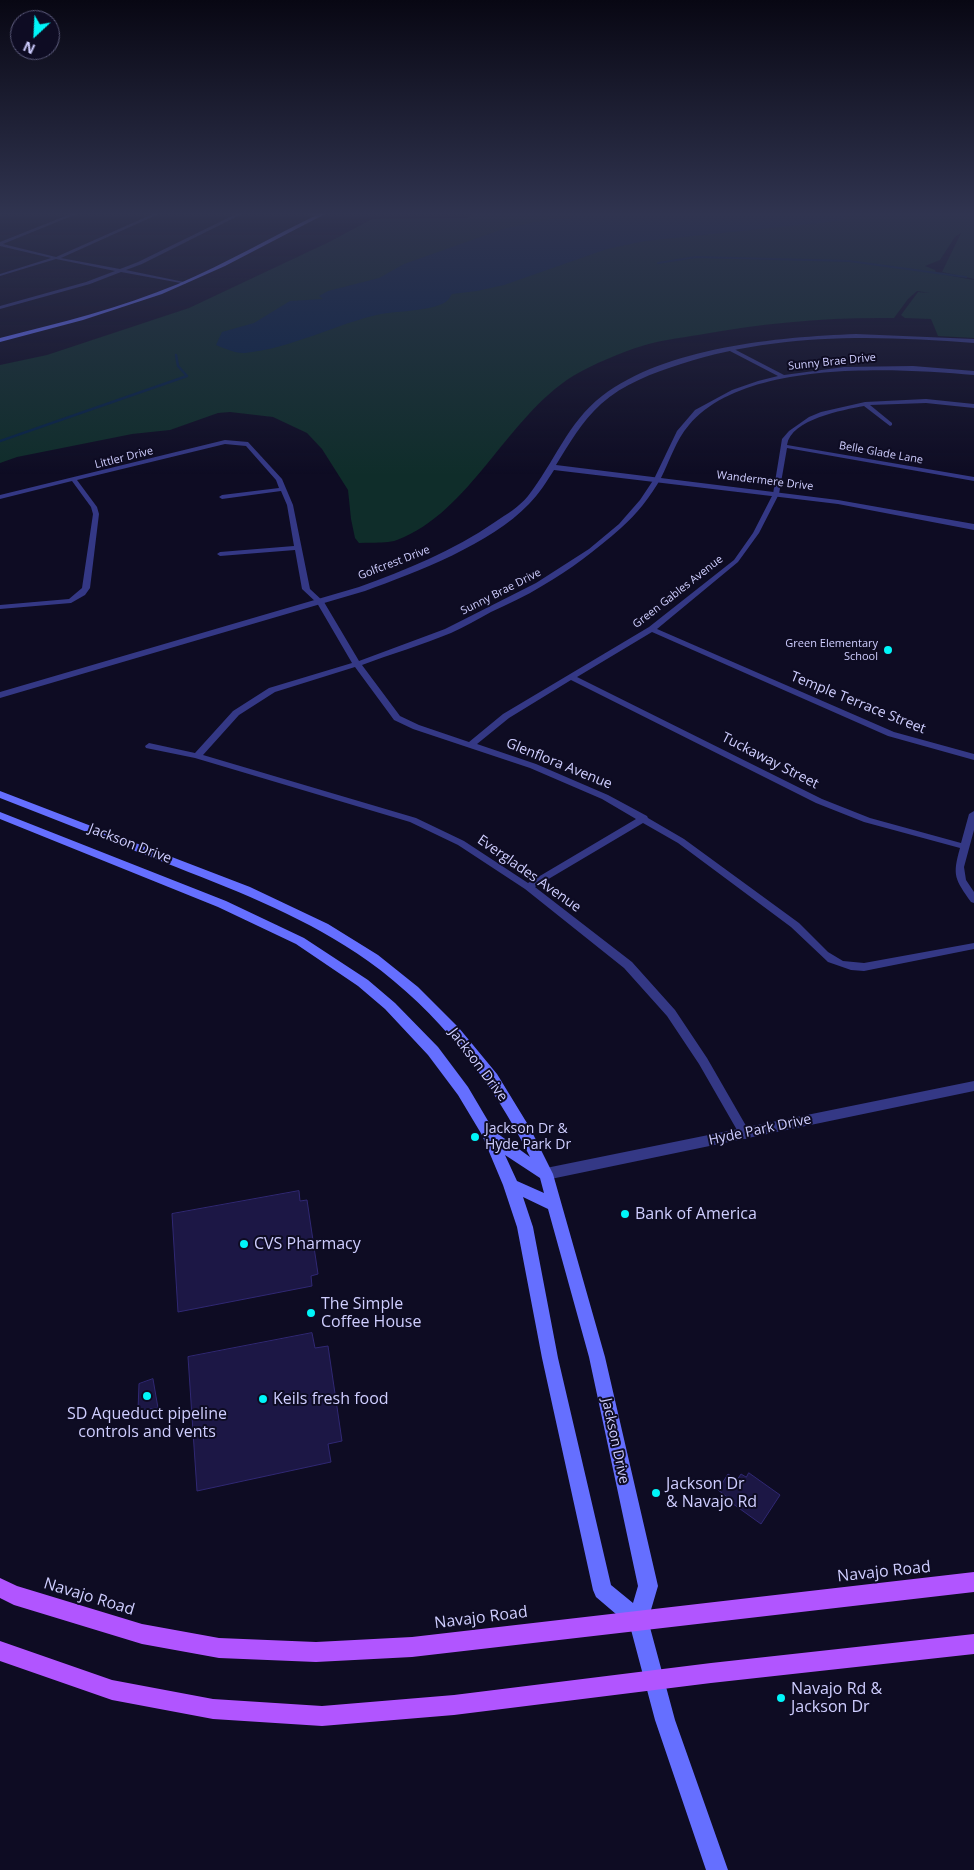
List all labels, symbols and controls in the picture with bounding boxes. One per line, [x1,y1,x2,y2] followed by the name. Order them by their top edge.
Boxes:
[10,10,60,60] north arrow
[20,37,38,59] text: N
[787,351,877,373] street label: Sunny Brae Drive
[838,439,924,467] street label: Belle Glade Lane
[93,444,155,472] street label: Littler Drive
[716,469,814,493] street label: Wandermere Drive
[356,543,432,583] street label: Golfcrest Drive
[630,553,726,631] street label: Green Gables Avenue
[459,566,543,618] street label: Sunny Brae Drive
[785,637,878,663] place label: Green Elementary School
[882,644,894,656] marker: Green Elementary School
[788,668,928,738] street label: Temple Terrace Street
[719,729,821,793] street label: Tuckaway Street
[504,735,614,793] street label: Glenflora Avenue
[86,821,174,867] street label: Jackson Drive
[474,832,584,916] street label: Everglades Avenue
[445,1025,511,1105] street label: Jackson Drive
[707,1111,813,1149] street label: Hyde Park Drive
[485,1121,571,1154] place label: Jackson Dr & Hyde Park Dr
[469,1131,481,1143] marker: Jackson Dr & Hyde Park Dr
[635,1204,757,1224] place label: Bank of America
[619,1208,631,1220] marker: Bank of America
[254,1234,361,1254] place label: CVS Pharmacy
[238,1238,250,1250] marker: CVS Pharmacy
[321,1294,421,1332] place label: The Simple Coffee House
[305,1307,317,1319] marker: The Simple Coffee House
[273,1389,389,1409] place label: Keils fresh food
[141,1390,153,1402] marker: SD Aqueduct pipeline controls and vents
[257,1393,269,1405] marker: Keils fresh food
[598,1397,632,1485] street label: Jackson Drive
[67,1404,227,1442] place label: SD Aqueduct pipeline controls and vents
[666,1474,757,1512] place label: Jackson Dr & Navajo Rd
[650,1487,662,1499] marker: Jackson Dr & Navajo Rd
[836,1558,932,1586] street label: Navajo Road
[41,1574,137,1620] street label: Navajo Road
[433,1603,529,1633] street label: Navajo Road
[791,1679,882,1717] place label: Navajo Rd & Jackson Dr
[775,1692,787,1704] marker: Navajo Rd & Jackson Dr

